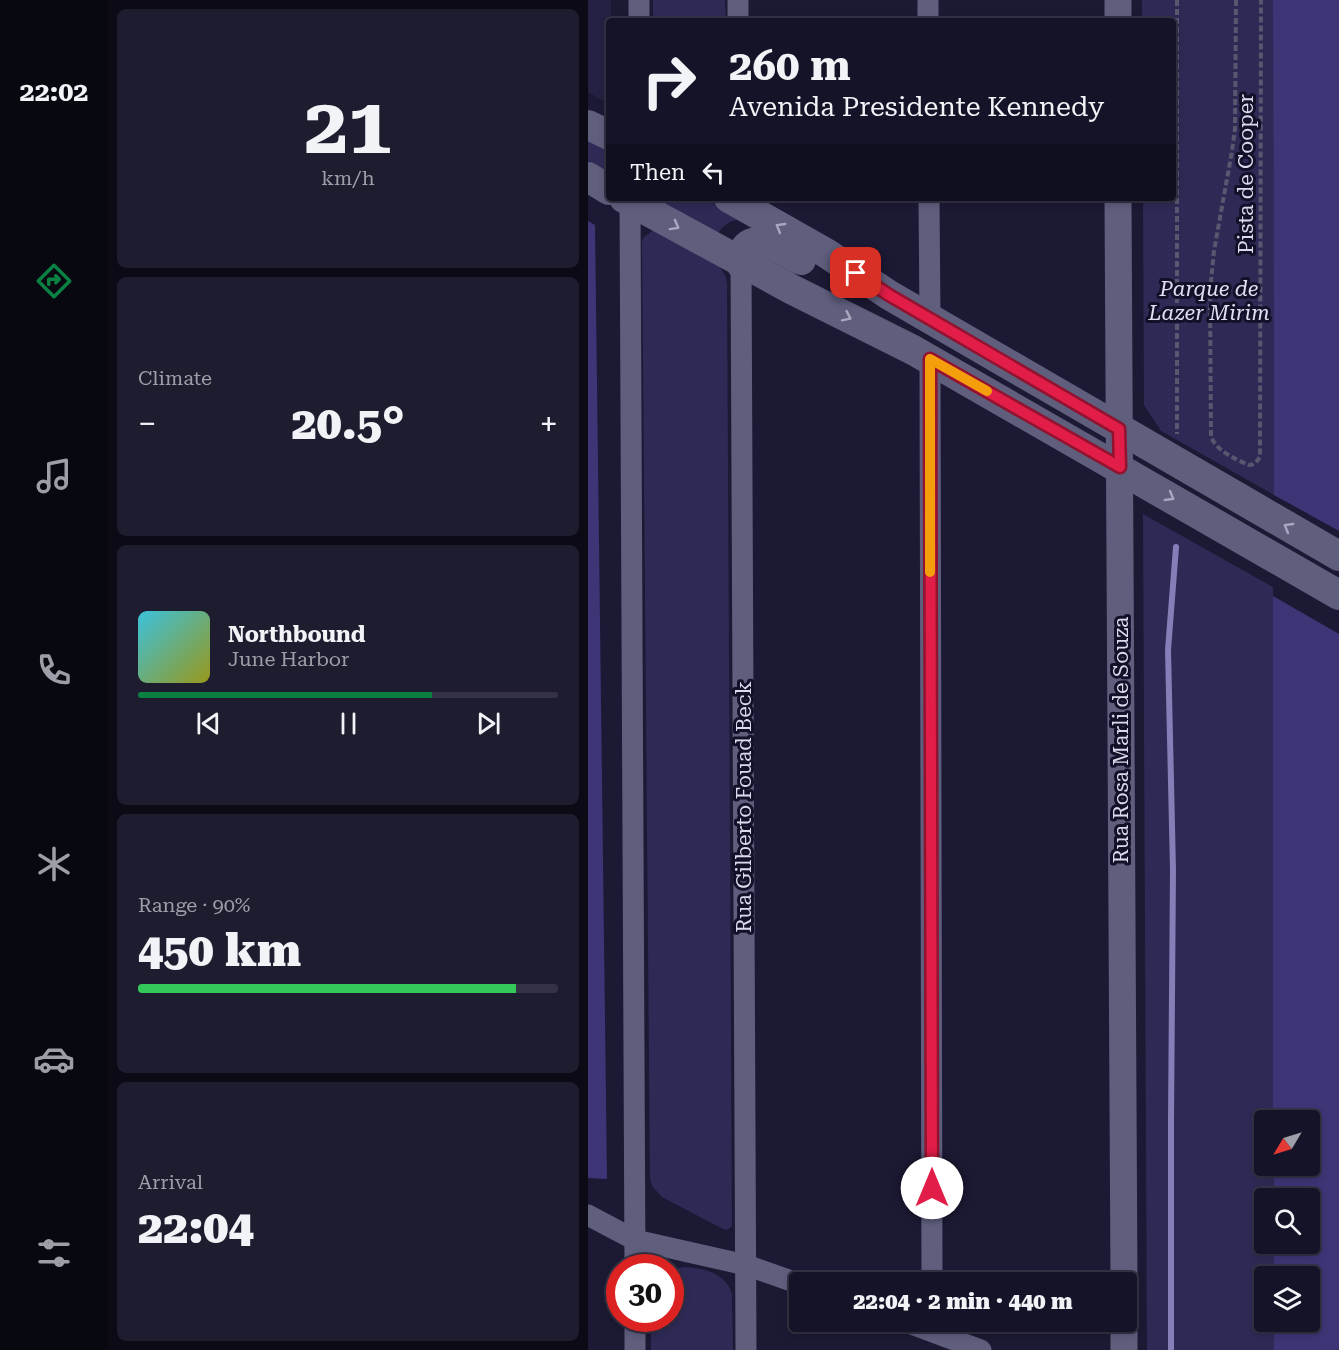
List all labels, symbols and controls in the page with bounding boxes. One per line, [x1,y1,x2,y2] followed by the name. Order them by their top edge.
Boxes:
[729,41,851,90] text: 260 m
[630,42,708,120] icon: right
[20,76,88,108] text: 22:02
[304,81,392,172] text: 21
[729,91,1104,123] text: Avenida Presidente Kennedy
[1234,94,1258,254] street label: Pista de Cooper
[697,156,730,189] icon: left
[630,160,685,185] text: Then
[321,166,375,190] text: km/h
[668,219,679,231] one-way arrow
[776,223,786,234] one-way arrow
[830,247,881,298] pin
[839,256,872,289] icon: arrive
[33,260,75,302] icon: directions
[1147,277,1270,325] park label: Parque de Lazer Mirim
[841,309,852,321] one-way arrow
[138,366,212,390] text: Climate
[291,397,405,450] text: 20.5°
[138,404,156,443] text: −
[540,404,558,443] text: +
[33,455,75,497] icon: music
[1164,489,1174,501] one-way arrow
[1284,523,1294,534] one-way arrow
[1109,616,1133,863] street label: Rua Rosa Marli de Souza
[228,622,366,647] text: Northbound
[228,647,349,671] text: June Harbor
[33,649,75,691] icon: phone
[732,681,756,933] street label: Rua Gilberto Fouad Beck
[192,707,225,740] icon: previous
[332,707,365,740] icon: pause
[472,707,505,740] icon: next
[33,843,75,885] icon: climate
[138,893,250,917] text: Range · 90%
[138,924,301,977] text: 450 km
[33,1038,75,1080] icon: car
[1254,1110,1320,1176] north arrow
[1254,1110,1320,1332] map controls
[900,1156,964,1220] position arrow
[138,1170,203,1194] text: Arrival
[1254,1188,1320,1254] button: search
[138,1201,254,1254] text: 22:04
[33,1232,75,1274] icon: filters
[606,1254,684,1332] speed limit sign: 30
[1254,1266,1320,1332] button: layers
[853,1289,1073,1314] text: 22:04 · 2 min · 440 m

